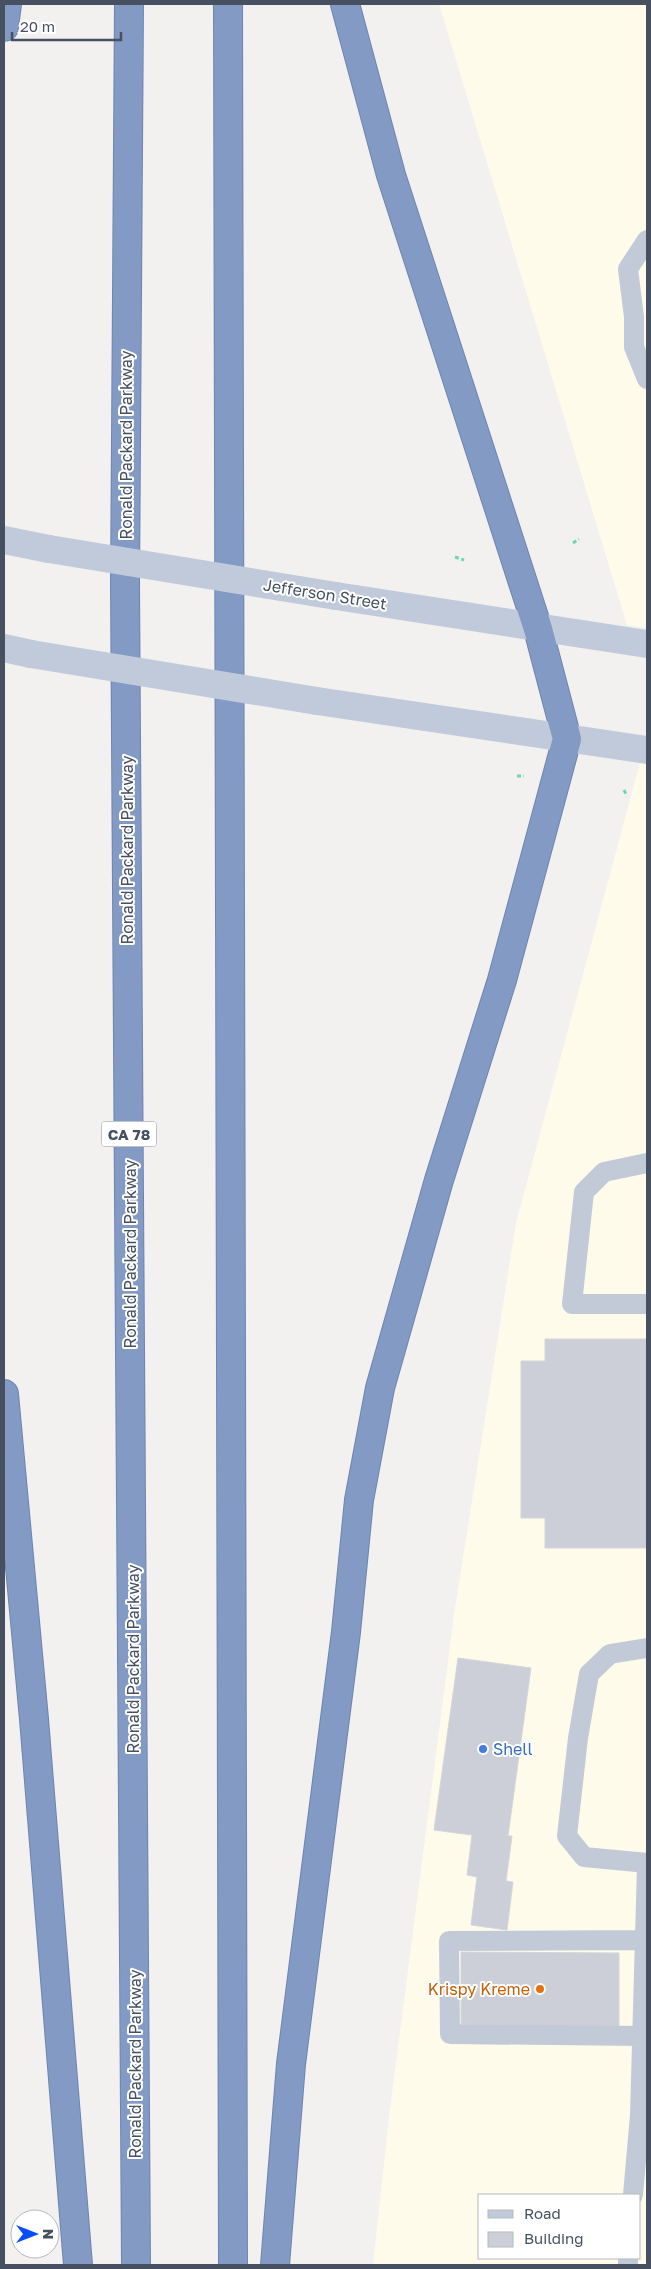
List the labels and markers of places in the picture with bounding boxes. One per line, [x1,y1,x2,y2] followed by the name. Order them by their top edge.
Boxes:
[493,1739,533,1759] place label: Shell
[477,1743,489,1755] marker: Shell
[428,1979,530,1999] place label: Krispy Kreme
[534,1983,546,1995] marker: Krispy Kreme

